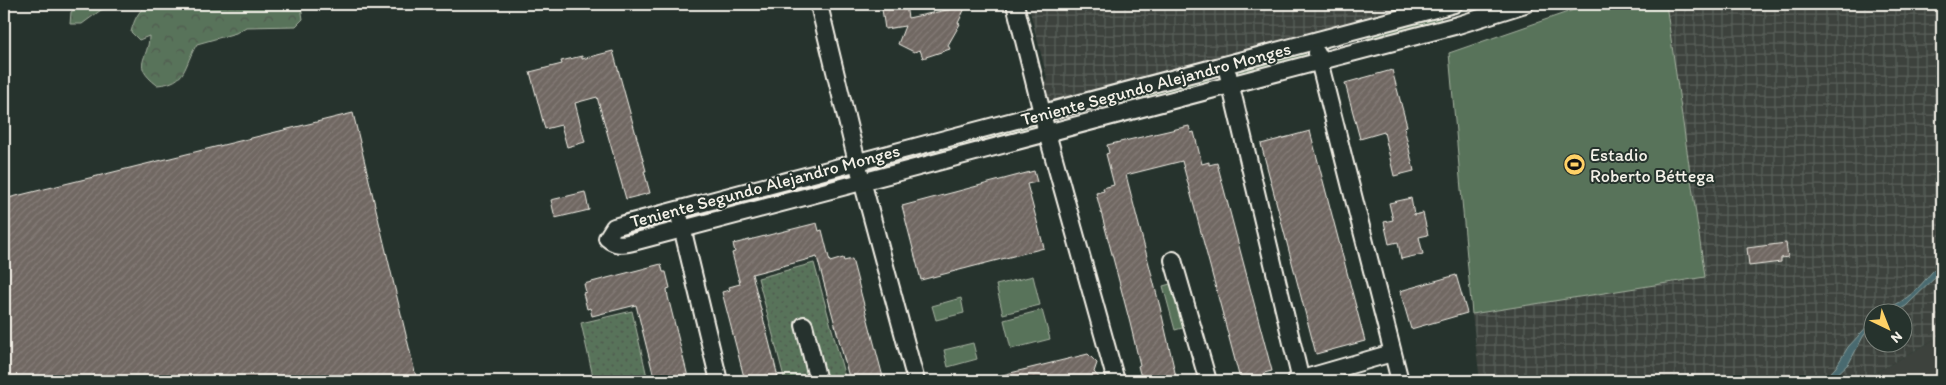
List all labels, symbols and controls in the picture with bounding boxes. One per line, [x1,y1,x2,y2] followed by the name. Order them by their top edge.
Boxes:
[1019,37,1293,131] street label: Teniente Segundo Alejandro Monges
[628,139,902,233] street label: Teniente Segundo Alejandro Monges
[1590,144,1714,187] place label: Estadio Roberto Béttega
[1562,153,1586,177] sports icon: Estadio Roberto Béttega
[1864,302,1914,352] north arrow
[1887,328,1906,347] text: N

